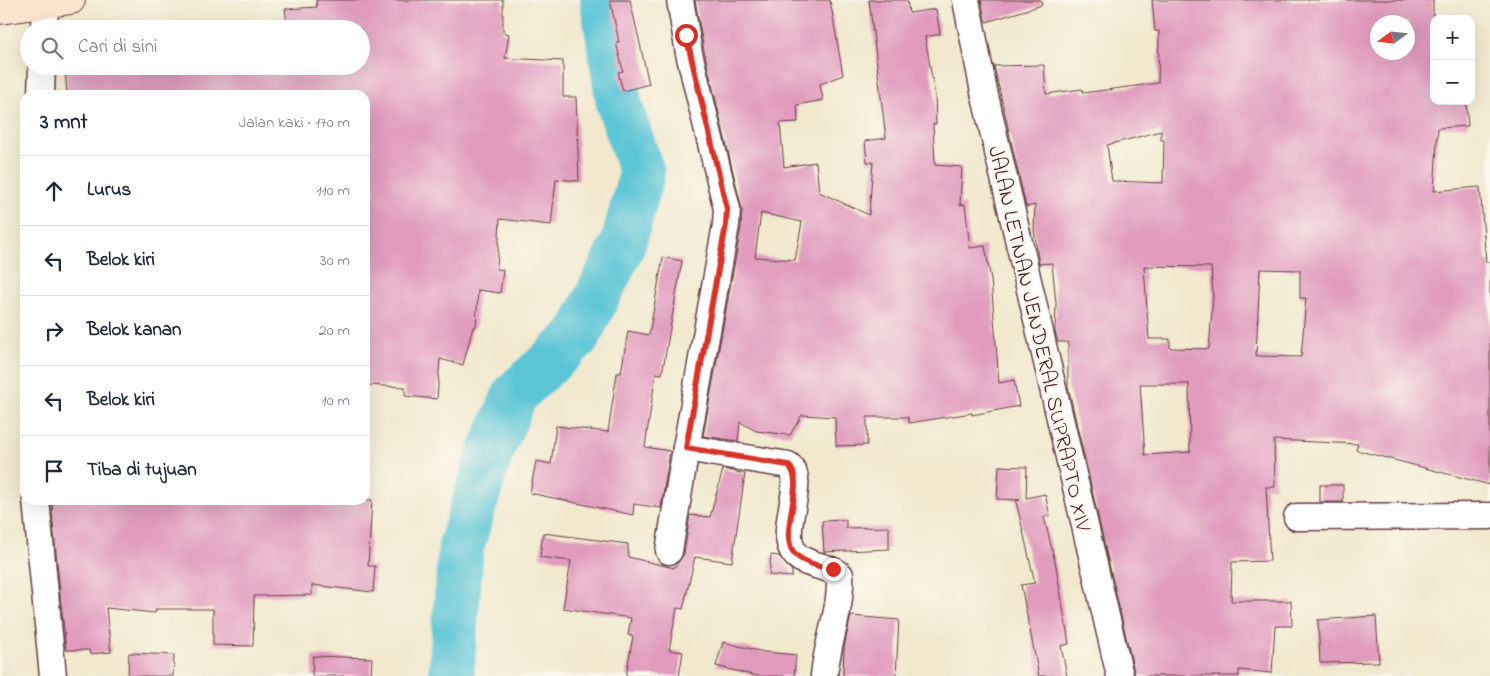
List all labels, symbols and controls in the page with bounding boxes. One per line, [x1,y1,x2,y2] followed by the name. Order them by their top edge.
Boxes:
[1370,15,1415,60] north arrow
[1430,15,1475,105] map controls
[1430,15,1475,60] button: +
[20,20,370,75] search box
[675,24,698,47] route start
[38,34,66,62] icon: search
[78,34,157,61] text: Cari di sini
[1430,60,1475,105] button: −
[40,108,88,138] text: 3 mnt
[238,111,350,135] text: Jalan kaki · 170 m
[978,143,1098,535] street label: JALAN LETNAN JENDERAL SUPRAPTO XIV
[40,177,68,205] icon: ahead
[87,177,131,204] text: Lurus
[316,179,350,203] text: 110 m
[40,247,68,275] icon: left
[87,247,155,274] text: Belok kiri
[320,249,350,273] text: 30 m
[40,317,68,345] icon: right
[87,317,181,344] text: Belok kanan
[319,319,350,343] text: 20 m
[40,387,68,415] icon: left
[87,387,155,414] text: Belok kiri
[322,389,350,413] text: 10 m
[40,457,68,485] icon: arrive
[87,457,197,484] text: Tiba di tujuan
[822,558,845,581] route end

